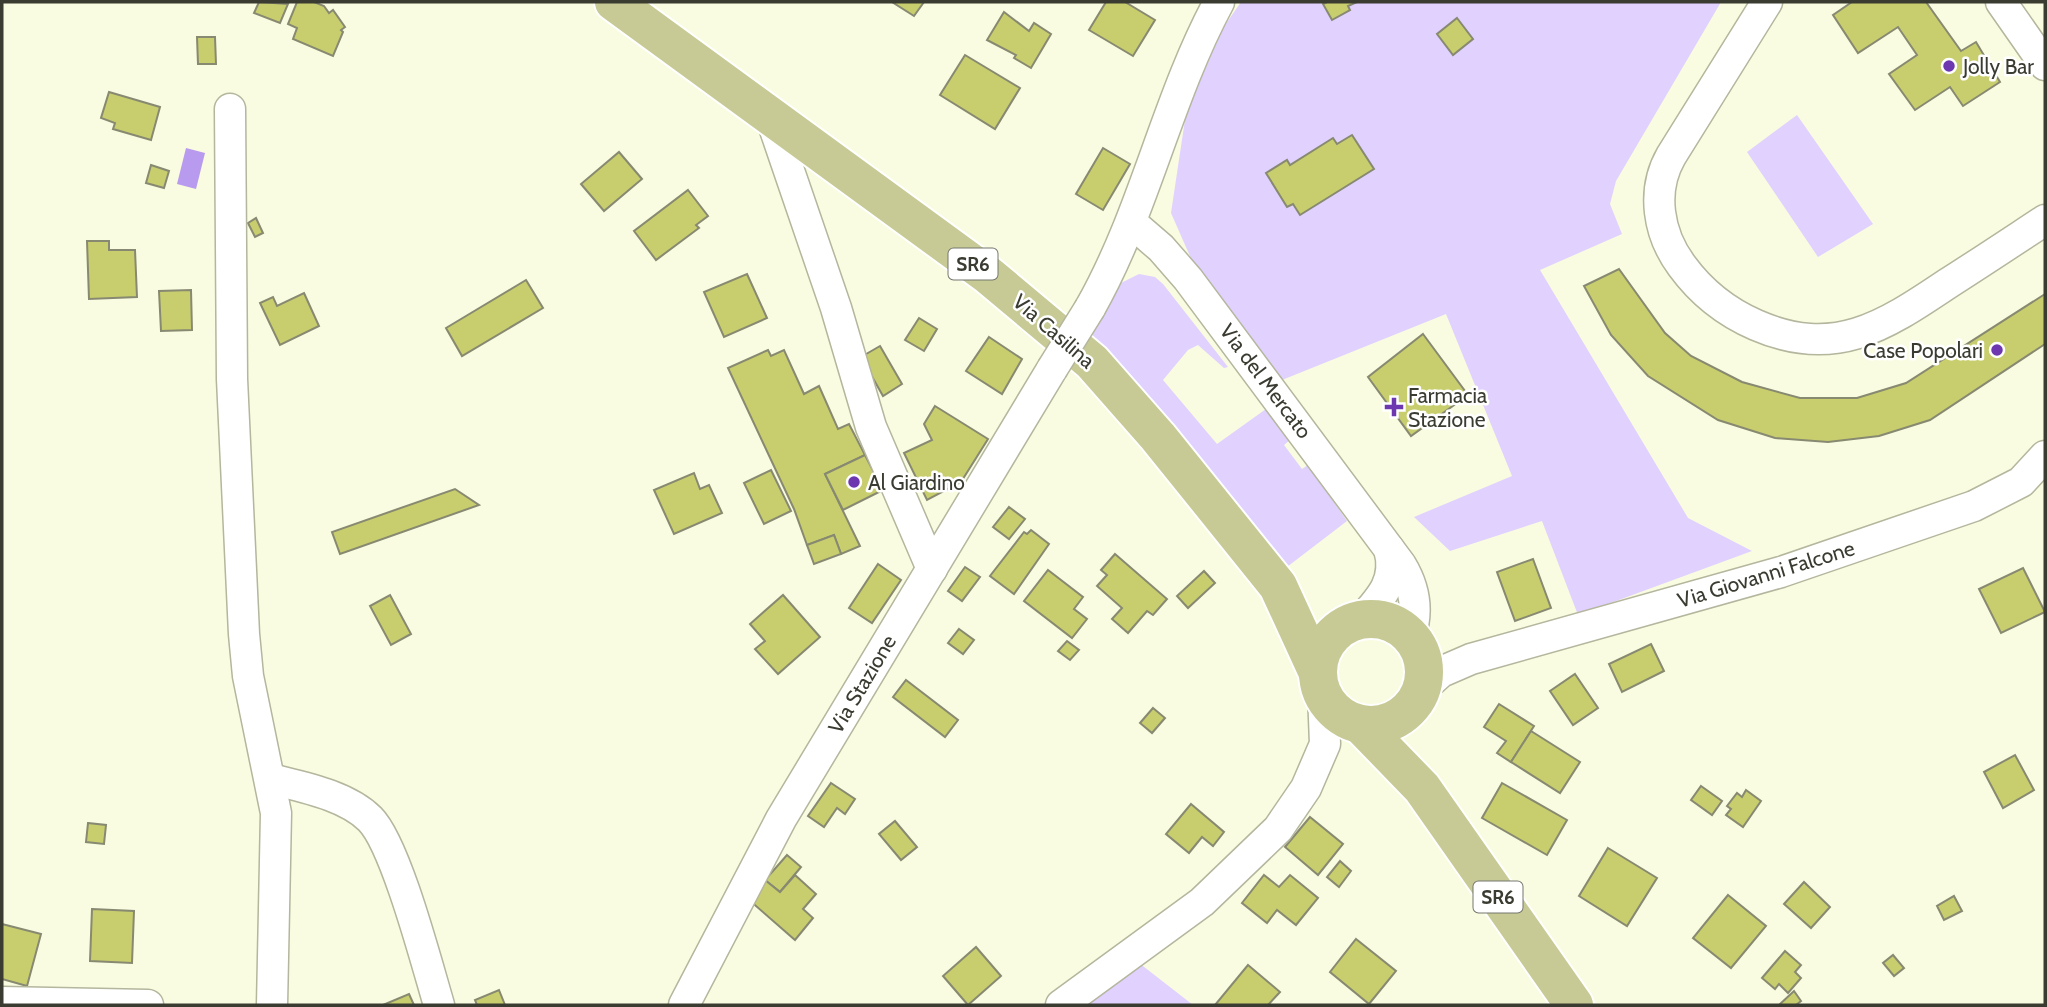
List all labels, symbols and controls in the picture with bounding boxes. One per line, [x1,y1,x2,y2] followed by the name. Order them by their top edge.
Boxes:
[1962,54,2034,79] place label: Jolly Bar
[1941,58,1957,74] marker: Jolly Bar
[948,248,998,280] road number: SR6
[1008,289,1100,373] street label: Via Casilina
[1215,319,1317,443] street label: Via del Mercato
[1863,338,1983,363] place label: Case Popolari
[1989,342,2005,358] marker: Case Popolari
[1408,383,1487,432] place label: Farmacia Stazione
[1386,399,1402,415] marker: Farmacia Stazione
[868,470,965,495] place label: Al Giardino
[846,474,862,490] marker: Al Giardino
[1674,535,1858,613] street label: Via Giovanni Falcone
[823,630,901,738] street label: Via Stazione
[1474,882,1522,912] road number: SR6

